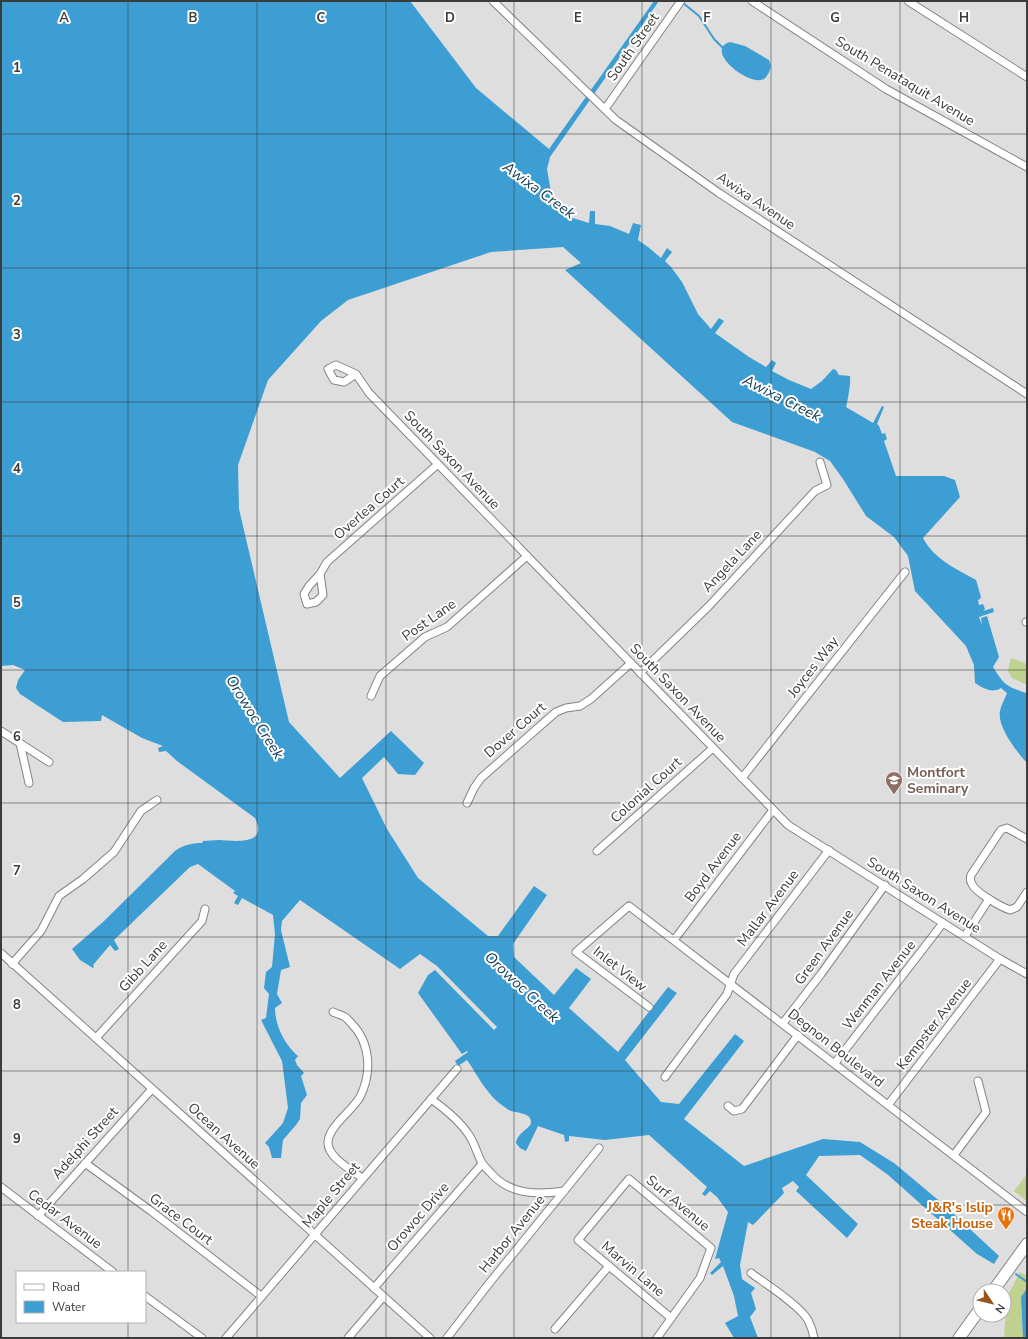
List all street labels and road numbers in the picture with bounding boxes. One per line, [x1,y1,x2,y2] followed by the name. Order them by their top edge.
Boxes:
[603,9,663,85] street label: South Street
[832,32,978,130] street label: South Penataquit Avenue
[713,168,799,234] street label: Awixa Avenue
[400,406,504,514] street label: South Saxon Avenue
[330,472,408,544] street label: Overlea Court
[698,525,766,597] street label: Angela Lane
[398,594,460,646] street label: Post Lane
[783,632,843,702] street label: Joyces Way
[626,639,730,747] street label: South Saxon Avenue
[480,698,550,762] street label: Dover Court
[606,753,686,827] street label: Colonial Court
[680,828,746,906] street label: Boyd Avenue
[863,852,985,938] street label: South Saxon Avenue
[733,866,803,950] street label: Mallar Avenue
[790,905,858,989] street label: Green Avenue
[115,936,171,996] street label: Gibb Lane
[838,936,920,1034] street label: Wenman Avenue
[589,942,651,996] street label: Inlet View
[892,974,976,1074] street label: Kempster Avenue
[784,1004,888,1092] street label: Degnon Boulevard
[184,1098,264,1174] street label: Ocean Avenue
[47,1103,123,1183] street label: Adelphi Street
[298,1158,364,1232] street label: Maple Street
[642,1171,714,1235] street label: Surf Avenue
[383,1178,453,1256] street label: Orowoc Drive
[24,1185,106,1253] street label: Cedar Avenue
[145,1189,217,1249] street label: Grace Court
[475,1191,549,1277] street label: Harbor Avenue
[597,1237,669,1301] street label: Marvin Lane

